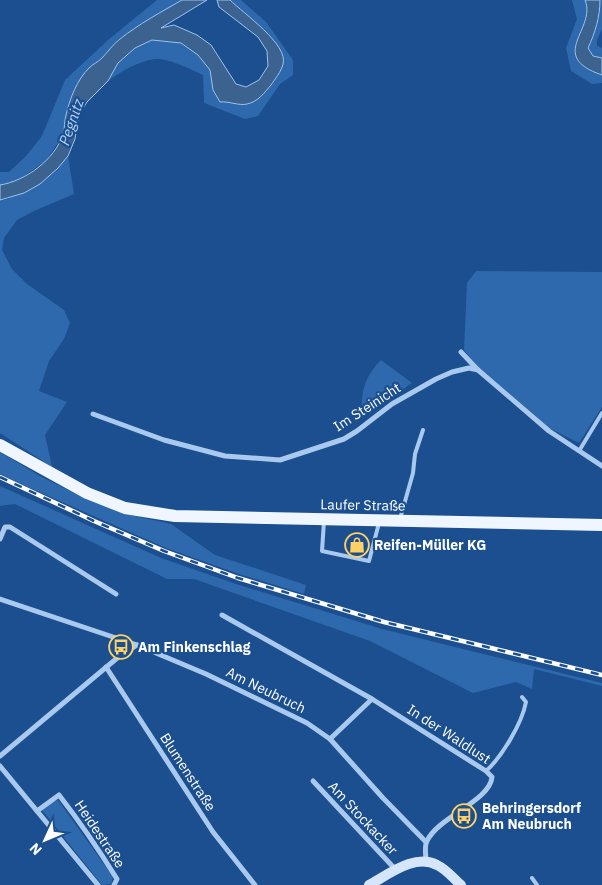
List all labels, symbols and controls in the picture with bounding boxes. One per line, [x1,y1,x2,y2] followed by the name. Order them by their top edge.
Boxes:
[54,96,88,148] water label: Pegnitz
[330,379,404,435] street label: Im Steinicht
[320,495,406,515] street label: Laufer Straße
[344,532,370,558] shop icon: Reifen-Müller KG
[374,536,486,554] place label: Reifen-Müller KG
[108,634,134,660] bus stop icon: Am Finkenschlag
[138,638,251,656] place label: Am Finkenschlag
[223,663,309,717] street label: Am Neubruch
[404,700,494,768] street label: In der Waldlust
[156,730,220,815] street label: Blumenstraße
[324,777,402,859] street label: Am Stockacker
[71,797,129,872] street label: Heidestraße
[482,799,581,833] place label: Behringersdorf Am Neubruch
[451,803,477,829] bus stop icon: Behringersdorf Am Neubruch
[20,815,70,865] north arrow
[26,839,46,859] text: N

